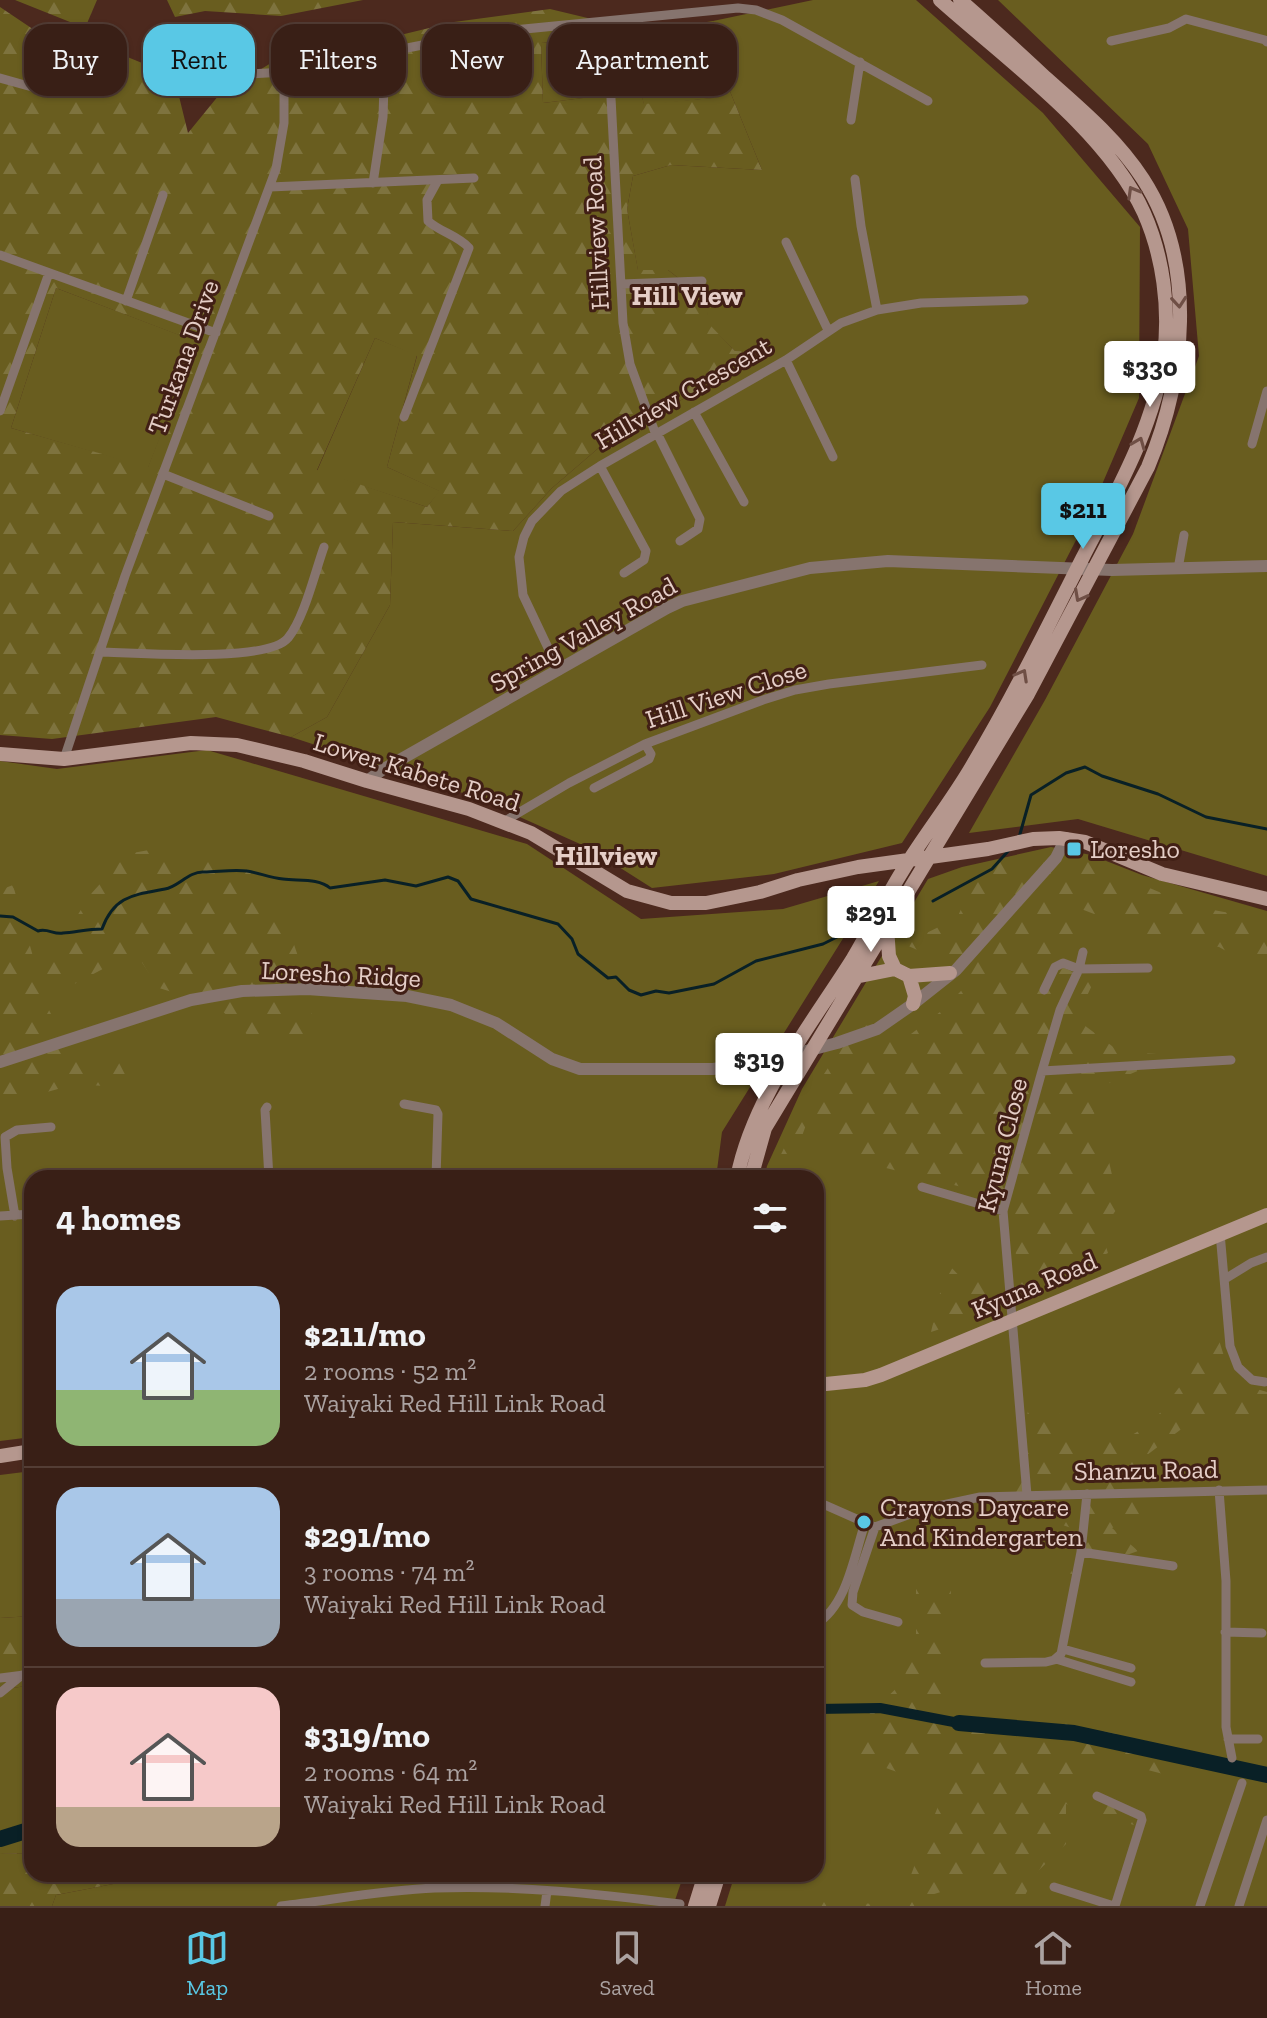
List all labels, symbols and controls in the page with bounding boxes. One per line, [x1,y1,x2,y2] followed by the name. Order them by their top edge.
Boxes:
[24,24,127,96] chip: Buy
[143,24,255,96] chip: Rent
[271,24,406,96] chip: Filters
[422,24,532,96] chip: New
[548,24,737,96] chip: Apartment
[576,155,616,311] street label: Hillview Road
[1127,187,1143,201] one-way arrow
[140,275,226,439] street label: Turkana Drive
[631,279,743,312] district label: Hill View
[1170,296,1187,309] one-way arrow
[589,329,777,456] street label: Hillview Crescent
[1103,341,1197,409] pin: $330
[1122,351,1178,383] text: $330
[1129,437,1146,451] one-way arrow
[1036,483,1130,551] pin: $211
[1059,493,1107,525] text: $211
[484,570,682,698] street label: Spring Valley Road
[1074,588,1089,602] one-way arrow
[642,653,810,735] street label: Hill View Close
[1012,669,1028,684] one-way arrow
[310,725,524,819] street label: Lower Kabete Road
[1090,833,1180,865] place label: Loresho
[555,839,658,872] district label: Hillview
[1065,840,1083,858] marker: Loresho
[824,886,918,954] pin: $291
[845,896,897,928] text: $291
[260,954,422,994] street label: Loresho Ridge
[712,1033,806,1101] pin: $319
[733,1043,785,1075] text: $319
[970,1075,1034,1215] street label: Kyuna Close
[748,1196,792,1240] icon: filters
[56,1198,181,1239] text: 4 homes
[967,1244,1101,1326] street label: Kyuna Road
[304,1314,426,1355] text: $211/mo
[120,1318,216,1414] icon: home
[304,1355,476,1387] text: 2 rooms · 52 m²
[304,1387,606,1419] text: Waiyaki Red Hill Link Road
[1074,1453,1218,1487] street label: Shanzu Road
[880,1491,1083,1553] place label: Crayons Daycare And Kindergarten
[855,1513,873,1531] marker: Crayons Daycare And Kindergarten
[304,1515,430,1556] text: $291/mo
[120,1519,216,1615] icon: home
[304,1556,475,1588] text: 3 rooms · 74 m²
[304,1588,606,1620] text: Waiyaki Red Hill Link Road
[304,1715,430,1756] text: $319/mo
[120,1719,216,1815] icon: home
[304,1756,477,1788] text: 2 rooms · 64 m²
[304,1788,606,1820] text: Waiyaki Red Hill Link Road
[185,1926,229,2001] tab: Map
[600,1926,655,2001] tab: Saved
[1025,1926,1082,2001] tab: Home

